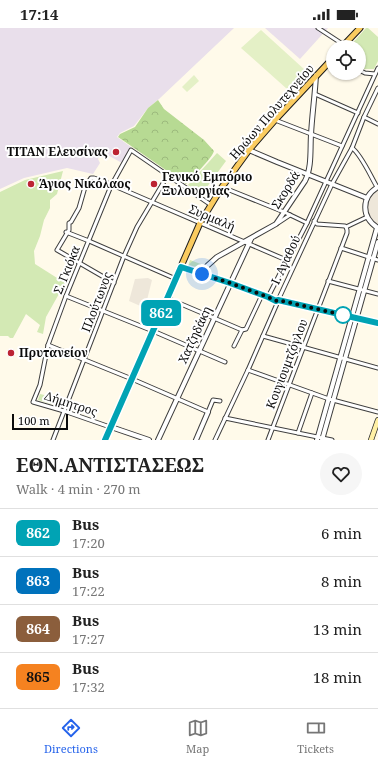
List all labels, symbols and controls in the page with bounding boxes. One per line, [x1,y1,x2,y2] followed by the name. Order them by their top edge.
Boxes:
[20,4,58,24] text: 17:14
[326,40,366,80] map controls
[326,40,366,80] button: locate
[225,60,318,163] street label: Ηρώων Πολυτεχνείου
[7,143,108,160] place label: TITAN Ελευσίνας
[111,147,121,157] marker: TITAN Ελευσίνας
[267,167,304,212] street label: Σκορδά
[162,168,252,199] place label: Γενικό Εμπόριο Ξυλουργίας
[39,175,131,192] place label: Άγιος Νικόλαος
[26,179,36,189] marker: Άγιος Νικόλαος
[149,179,159,189] marker: Γενικό Εμπόριο Ξυλουργίας
[186,200,238,235] street label: Συρμαλή
[267,232,304,287] street label: Ι. Αγαθού
[49,243,84,297] street label: Σ. Γκιόκα
[192,264,212,284] your location
[77,269,116,335] street label: Πλούτωνος
[138,300,184,326] line badge: 862
[149,303,173,322] text: 862
[174,303,215,366] street label: Χατζηδάκη
[334,306,352,324] unlabelled marker
[262,317,311,411] street label: Κουγιουμτζόγλου
[19,344,88,361] place label: Πρυτανείον
[6,348,16,358] marker: Πρυτανείον
[42,387,100,420] street label: Δήμητρος
[12,412,68,431] scale bar
[18,413,50,428] text: 100 m
[16,452,204,478] text: ΕΘΝ.ΑΝΤΙΣΤΑΣΕΩΣ
[320,453,362,495] button: heart
[16,480,141,498] text: Walk · 4 min · 270 m
[72,514,99,534] text: Bus
[26,523,50,542] text: 862
[321,523,362,543] text: 6 min
[72,534,105,552] text: 17:20
[72,562,99,582] text: Bus
[26,571,50,590] text: 863
[321,571,362,591] text: 8 min
[72,582,105,600] text: 17:22
[72,610,99,630] text: Bus
[26,619,50,638] text: 864
[313,619,362,639] text: 13 min
[72,630,105,648] text: 17:27
[72,658,99,678] text: Bus
[26,667,50,686] text: 865
[313,667,362,687] text: 18 min
[72,678,105,696] text: 17:32
[44,717,98,756] tab: Directions
[186,717,209,756] tab: Map
[297,717,334,756] tab: Tickets

